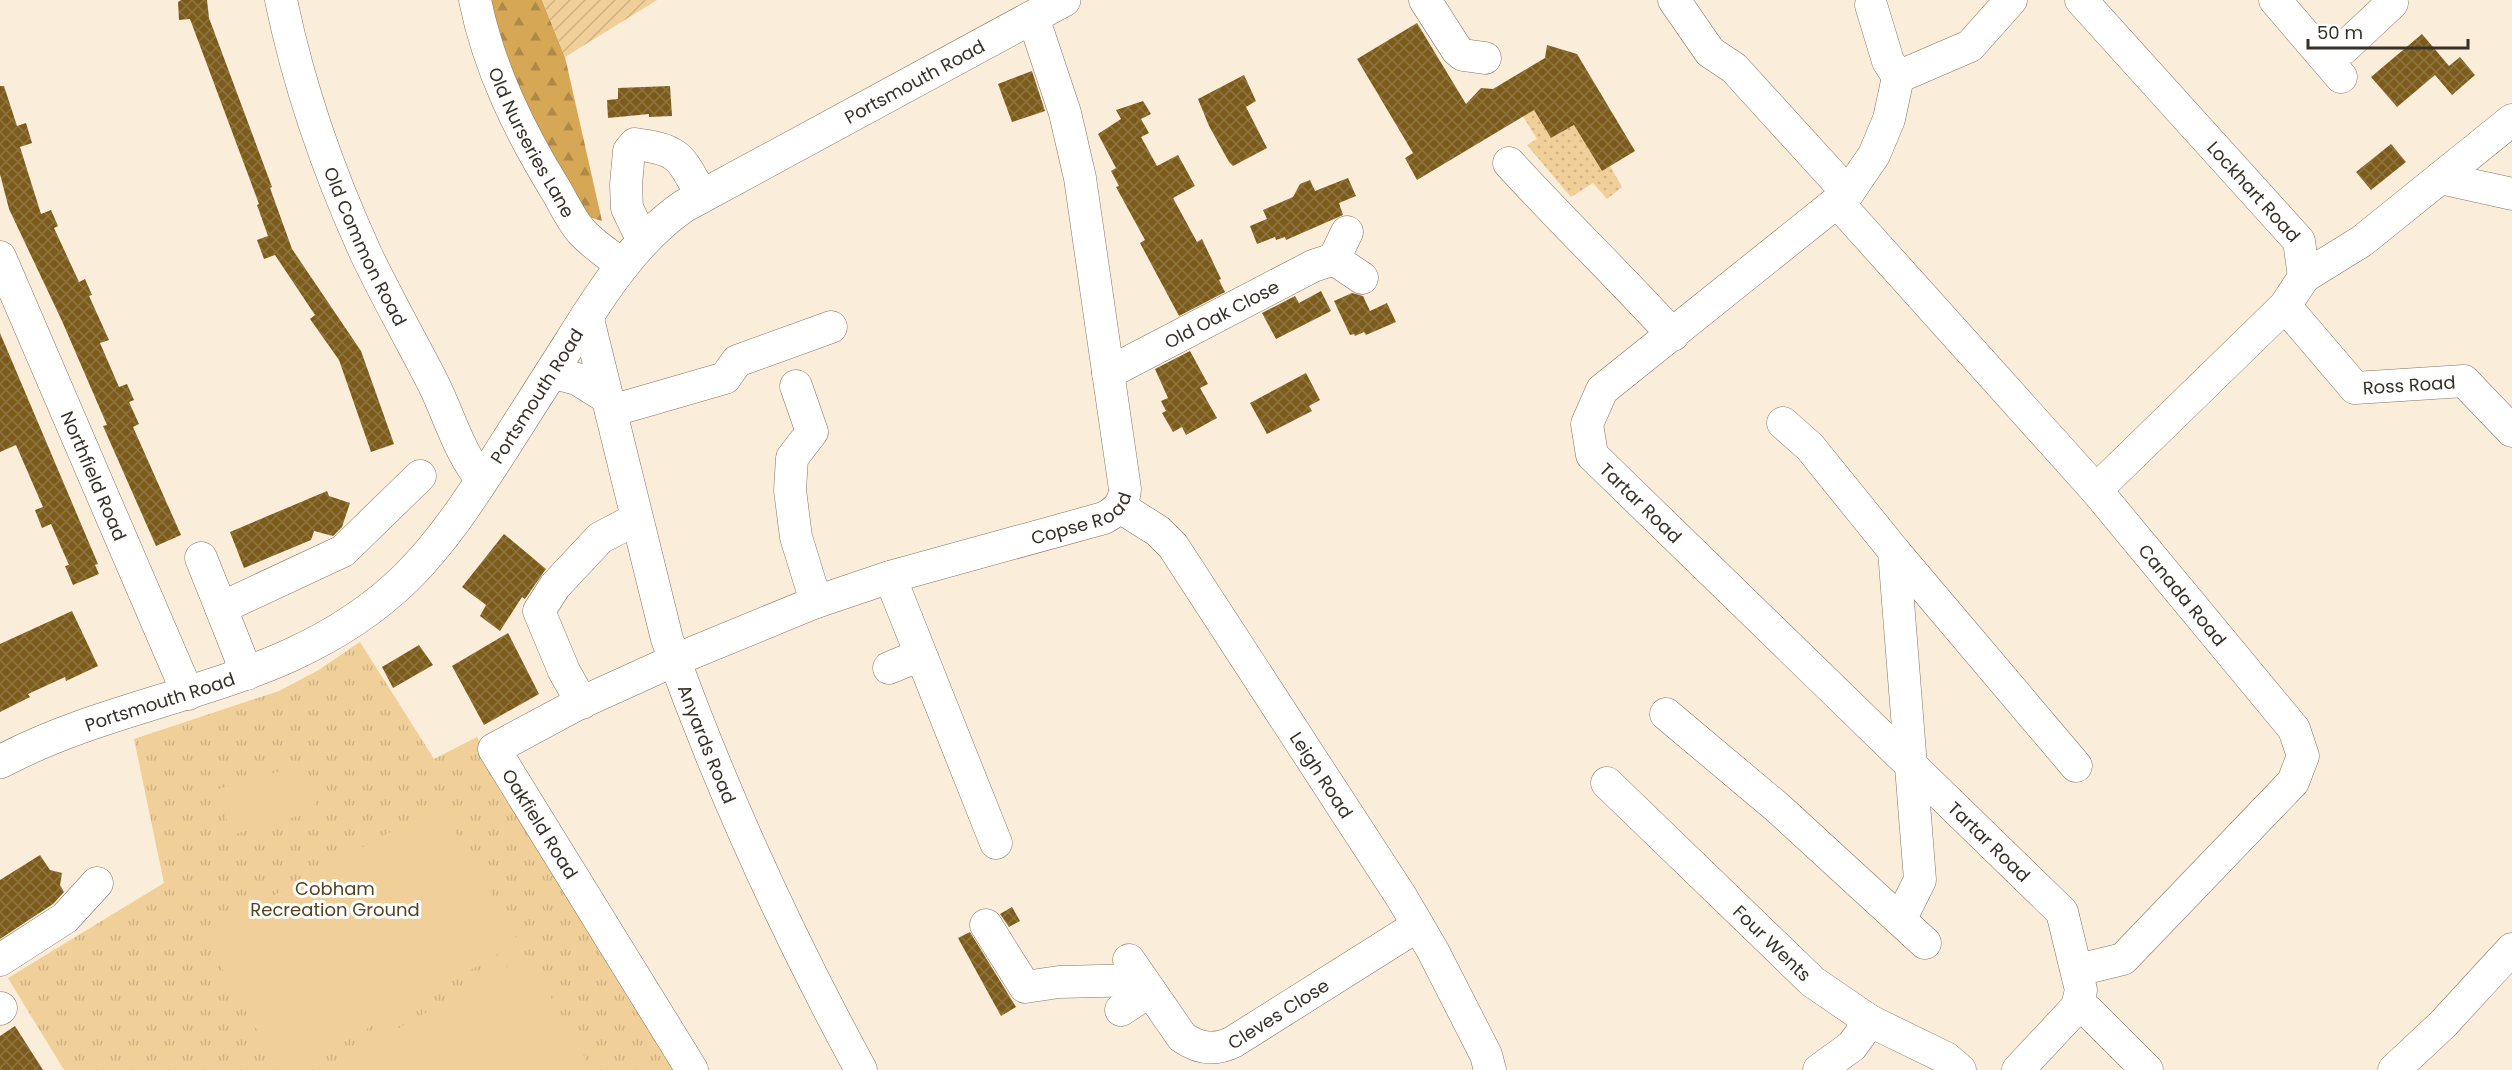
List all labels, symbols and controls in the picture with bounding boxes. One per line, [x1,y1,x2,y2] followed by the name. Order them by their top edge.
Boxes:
[2308,12,2468,50] scale bar
[2317,20,2363,45] text: 50 m
[840,33,989,129] street label: Portsmouth Road
[483,64,581,222] street label: Old Nurseries Lane
[2202,135,2306,247] street label: Lockhart Road
[318,163,413,330] street label: Old Common Road
[1160,273,1283,354] street label: Old Oak Close
[484,323,589,468] street label: Portsmouth Road
[2362,369,2456,400] street label: Ross Road
[55,407,133,544] street label: Northfield Road
[1594,457,1688,548] street label: Tartar Road
[1028,489,1137,550] street label: Copse Road
[2133,538,2233,651] street label: Canada Road
[81,666,238,737] street label: Portsmouth Road
[672,681,742,807] street label: Anyards Road
[1284,727,1359,823] street label: Leigh Road
[496,764,584,884] street label: Oakfield Road
[1943,796,2036,887] street label: Tartar Road
[250,876,420,922] park label: Cobham Recreation Ground
[1728,899,1817,987] street label: Four Wents
[1223,972,1334,1055] street label: Cleves Close

